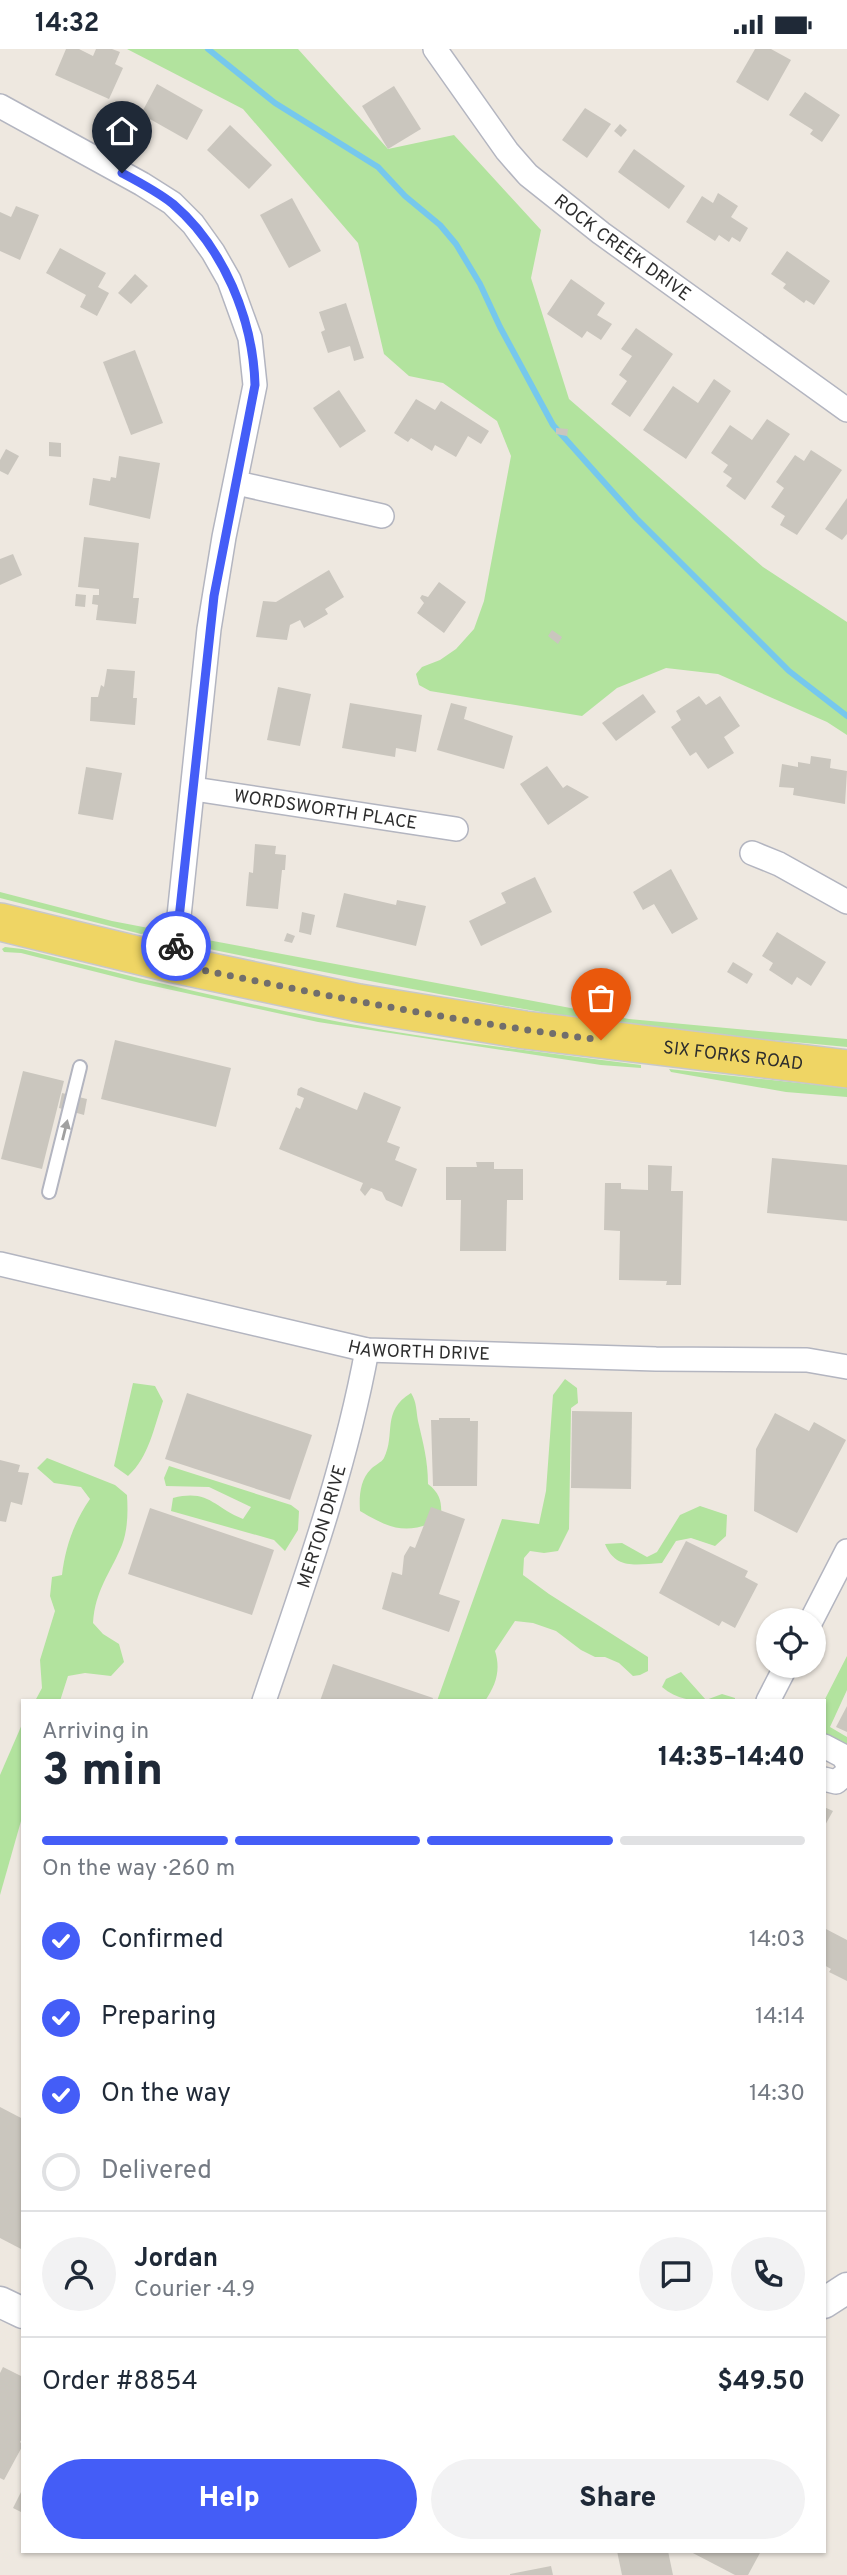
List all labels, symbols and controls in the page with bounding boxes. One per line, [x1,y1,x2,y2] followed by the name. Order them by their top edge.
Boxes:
[35,8,99,41] text: 14:32
[92,101,152,173] pin
[103,112,141,150] icon: home
[549,190,695,307] street label: ROCK CREEK DRIVE
[232,785,419,836] street label: WORDSWORTH PLACE
[141,911,211,981] courier
[157,927,195,965] icon: bike
[571,968,631,1040] pin
[582,979,620,1017] icon: bag
[662,1037,804,1077] street label: SIX FORKS ROAD
[60,1118,71,1140] one-way arrow
[346,1336,490,1367] street label: HAWORTH DRIVE
[293,1462,353,1591] street label: MERTON DRIVE
[756,1608,826,1678] map controls
[756,1608,826,1678] button: locate
[42,1718,149,1747] text: Arriving in
[658,1742,805,1775] text: 14:35–14:40
[42,1743,163,1802] text: 3 min
[42,1855,235,1884] text: On the way · 260 m
[42,1922,80,1960] icon: check
[101,1924,224,1957] text: Confirmed
[749,1926,805,1955] text: 14:03
[42,1999,80,2037] icon: check
[101,2001,216,2034] text: Preparing
[755,2003,805,2032] text: 14:14
[42,2076,80,2114] icon: check
[101,2078,231,2111] text: On the way
[749,2080,805,2109] text: 14:30
[101,2155,212,2188] text: Delivered
[42,2237,116,2311] button: person
[639,2237,713,2311] button: chat
[731,2237,805,2311] button: phone
[134,2243,218,2276] text: Jordan
[134,2276,255,2305] text: Courier · 4.9
[42,2366,198,2399] text: Order #8854
[717,2366,805,2399] text: $49.50
[42,2459,417,2539] button: Help
[431,2459,805,2539] button: Share

